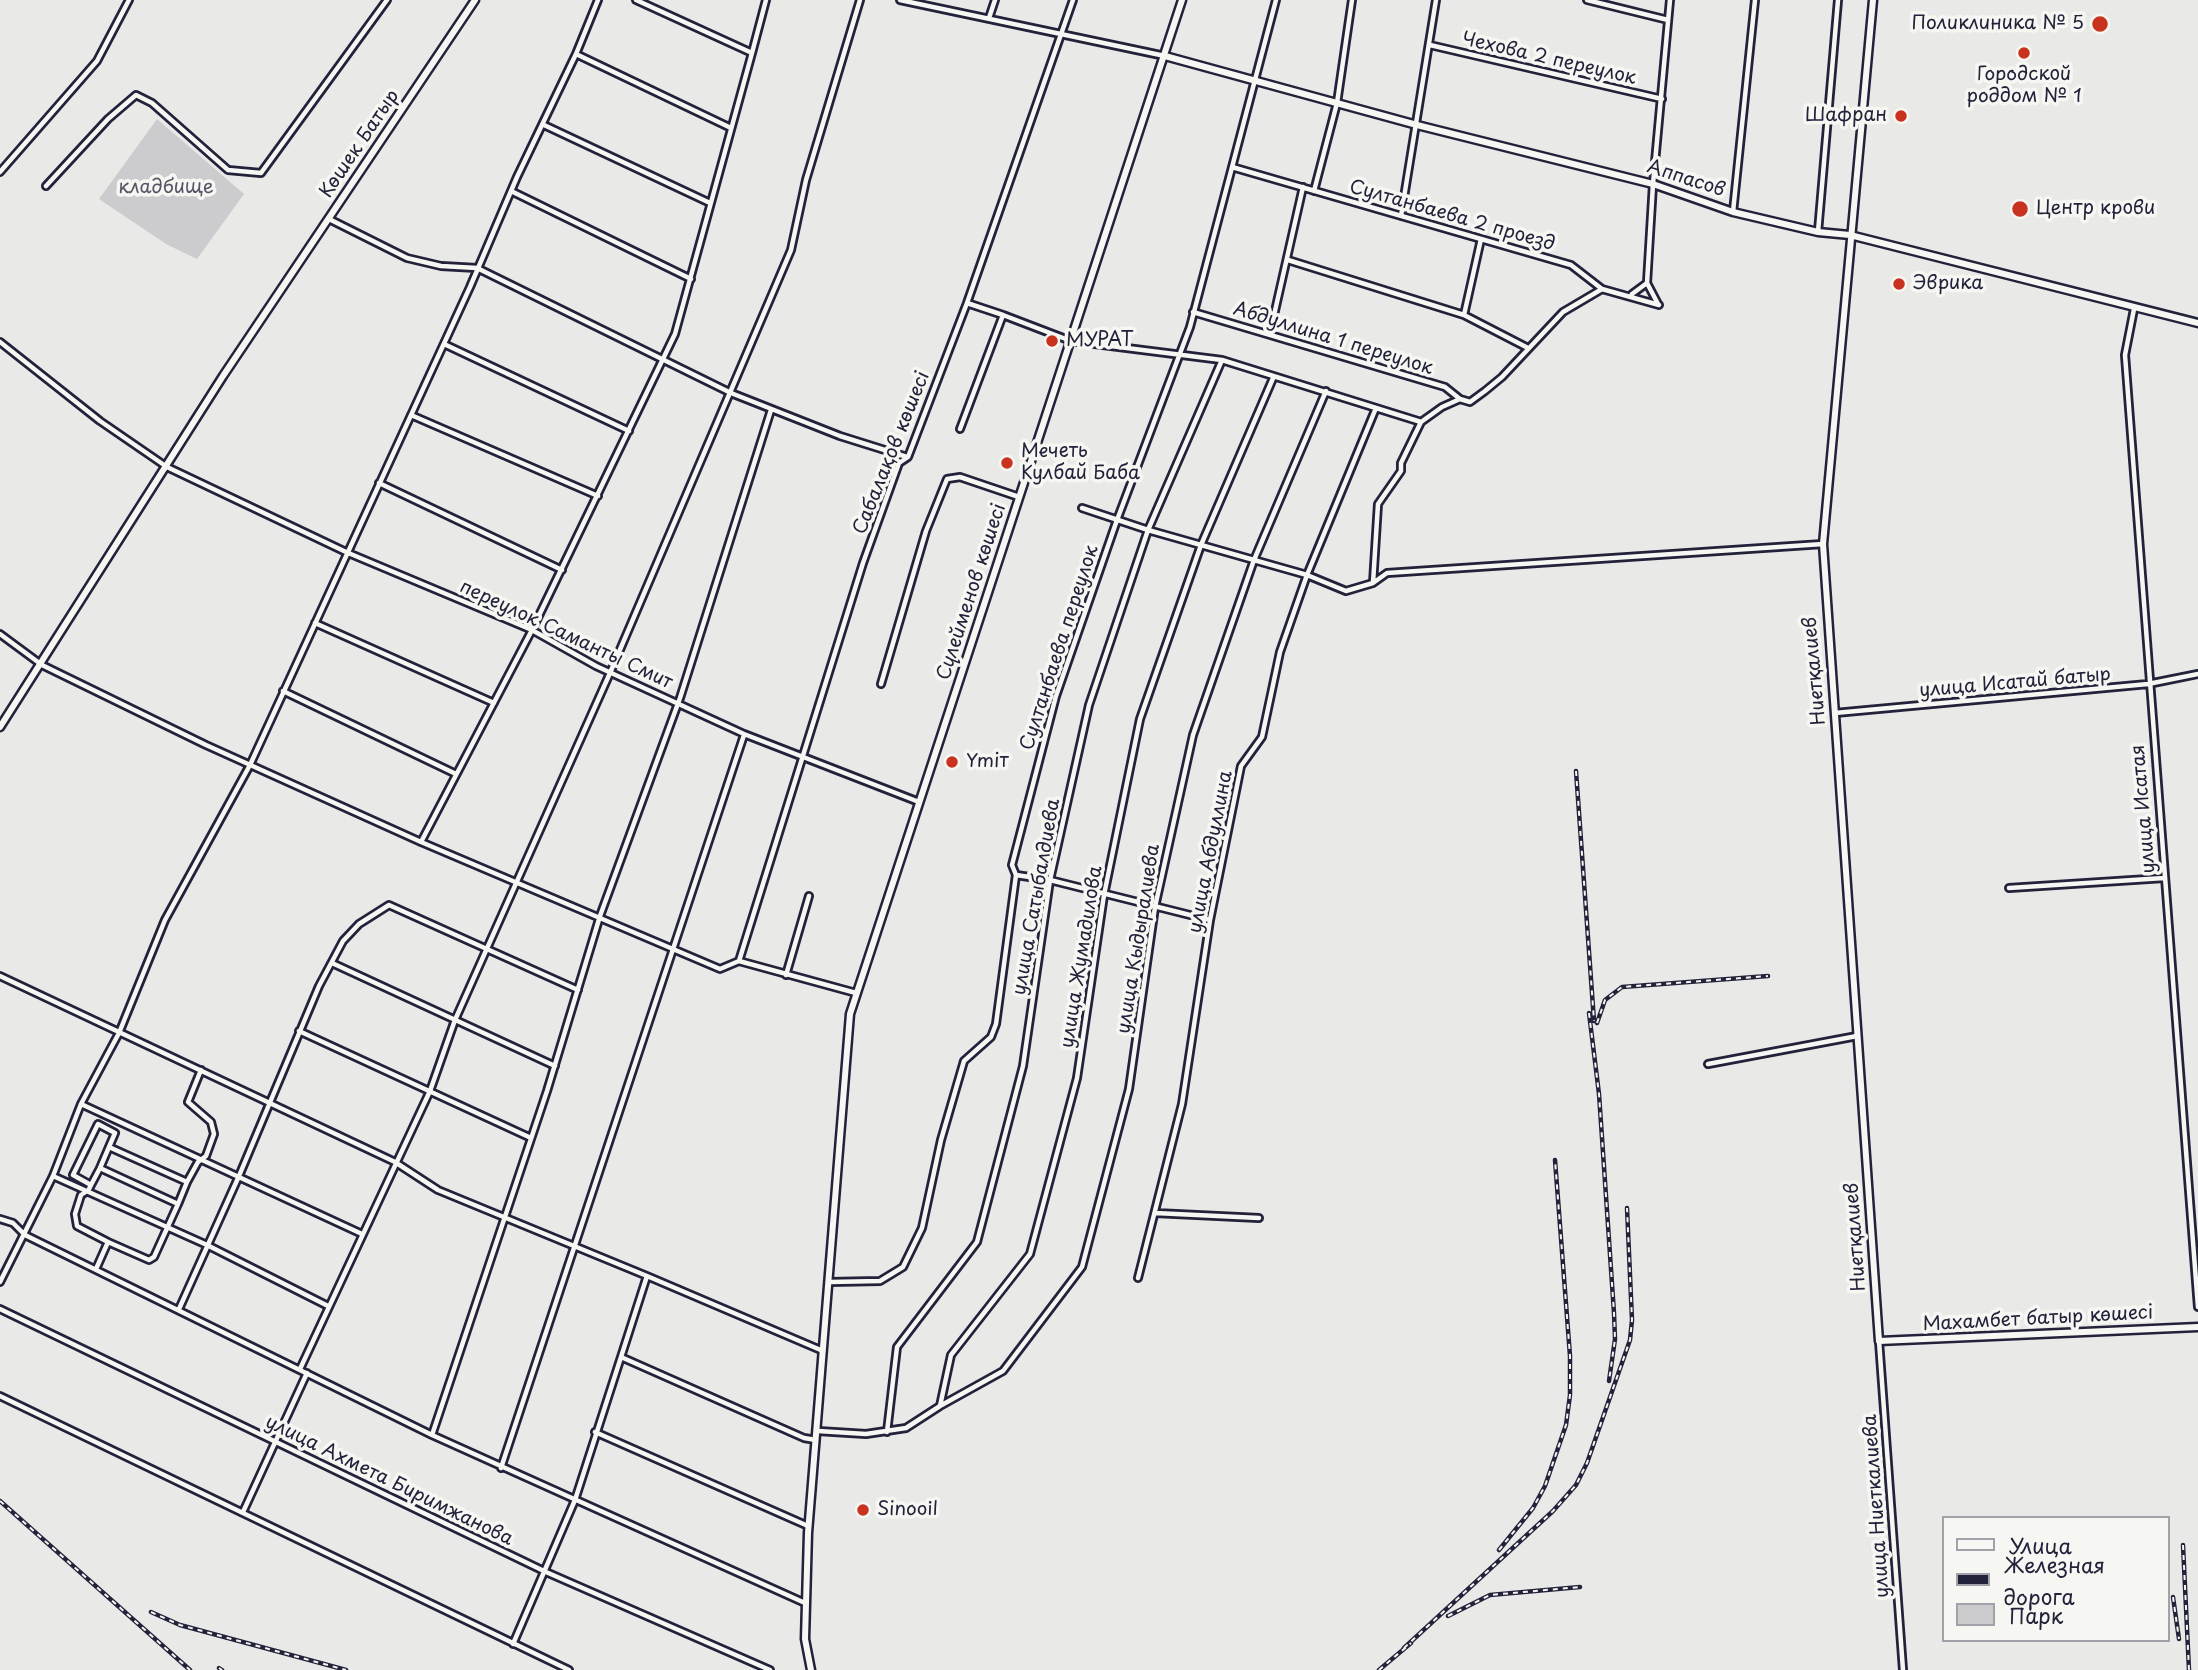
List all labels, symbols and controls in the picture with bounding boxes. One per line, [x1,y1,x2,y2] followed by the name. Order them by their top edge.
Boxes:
[1911,13,2084,35] place label: Поликлиника № 5
[2090,14,2110,34] marker: Поликлиника № 5
[1460,28,1638,90] street label: Чехова 2 переулок
[2016,45,2032,61] marker: Городской роддом № 1
[1966,64,2082,108] place label: Городской роддом № 1
[315,86,405,202] street label: Көшек Батыр
[1805,105,1887,127] place label: Шафран
[1893,108,1909,124] marker: Шафран
[1644,156,1728,202] street label: Аппасов
[1347,176,1557,256] street label: Султанбаева 2 проезд
[118,177,214,199] park label: кладбище
[2036,198,2155,220] place label: Центр крови
[2010,199,2030,219] marker: Центр крови
[1913,273,1983,295] place label: Эврика
[1891,276,1907,292] marker: Эврика
[1230,298,1436,380] street label: Абдуллина 1 переулок
[1066,330,1133,352] place label: МУРАТ
[1044,333,1060,349] marker: МУРАТ
[849,368,935,538] street label: Сабалақов көшесі
[1021,441,1140,485] place label: Мечеть Кулбай Баба
[999,455,1015,471] marker: Мечеть Кулбай Баба
[933,501,1011,683] street label: Сүлейменов көшесі
[1016,542,1104,754] street label: Султанбаева переулок
[456,576,676,694] street label: переулок Саманты Смит
[1799,616,1831,726] street label: Ниетқалиев
[1918,663,2112,703] street label: улица Исатай батыр
[2127,744,2161,874] street label: улица Исатая
[966,751,1009,773] place label: Ymiт
[944,754,960,770] marker: Ymiт
[1184,769,1238,935] street label: улица Абдуллина
[1008,797,1066,997] street label: улица Сатыбалдиева
[1113,842,1165,1036] street label: улица Кыдыралиева
[1056,864,1108,1050] street label: улица Жумадилова
[1841,1182,1871,1292] street label: Ниетқалиев
[1922,1302,2154,1336] street label: Махамбет батыр көшесі
[261,1411,517,1551] street label: улица Ахмета Биримжанова
[1859,1413,1895,1599] street label: улица Ниеткалиева
[877,1499,938,1521] place label: Sinooil
[855,1502,871,1518] marker: Sinooil
[1942,1516,2170,1642] legend
[2009,1529,2072,1561] text: Улица
[2004,1548,2105,1612] text: Железная дорога
[2009,1599,2063,1631] text: Парк

